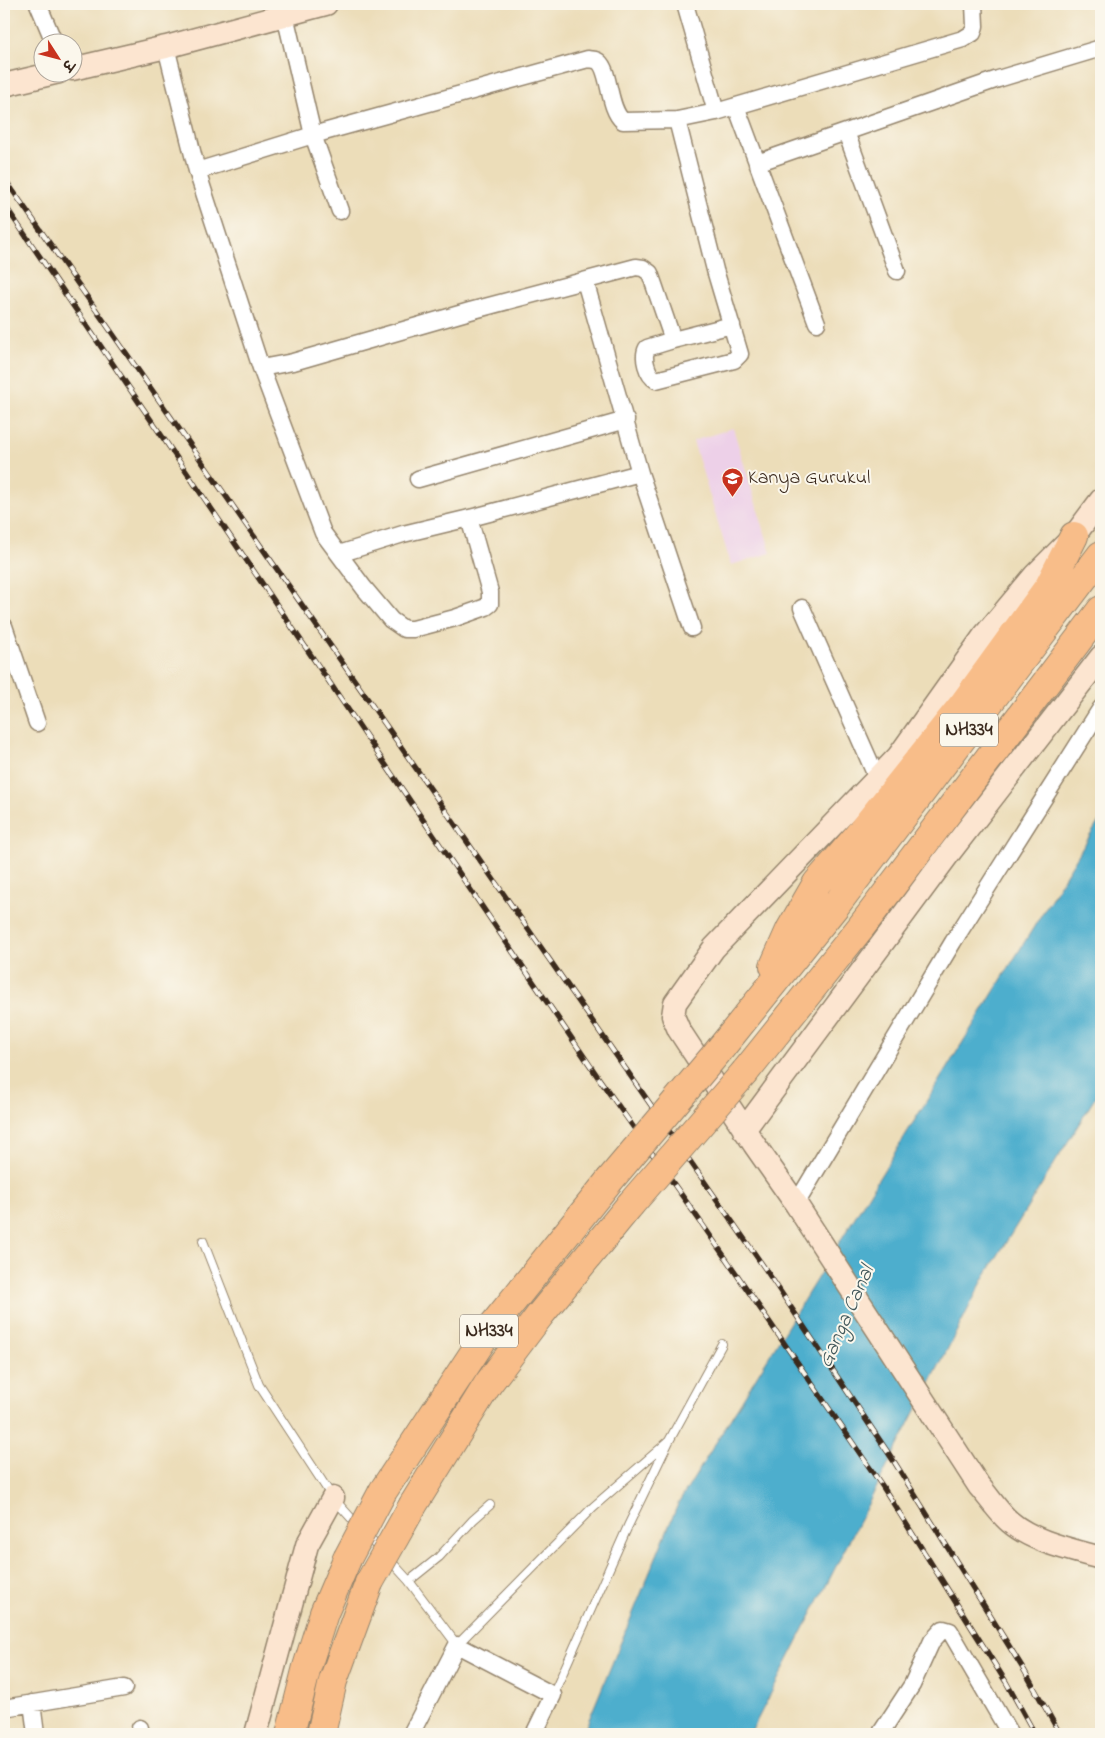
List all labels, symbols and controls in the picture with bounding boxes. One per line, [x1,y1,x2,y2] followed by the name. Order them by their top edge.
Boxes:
[32,32,82,82] north arrow
[55,53,80,76] text: उ
[748,464,870,493] place label: Kanya Gurukul
[720,466,744,497] school or university icon: Kanya Gurukul
[940,714,998,746] road number: NH334
[811,1259,885,1373] water label: Ganga Canal
[460,1314,518,1348] road number: NH334

